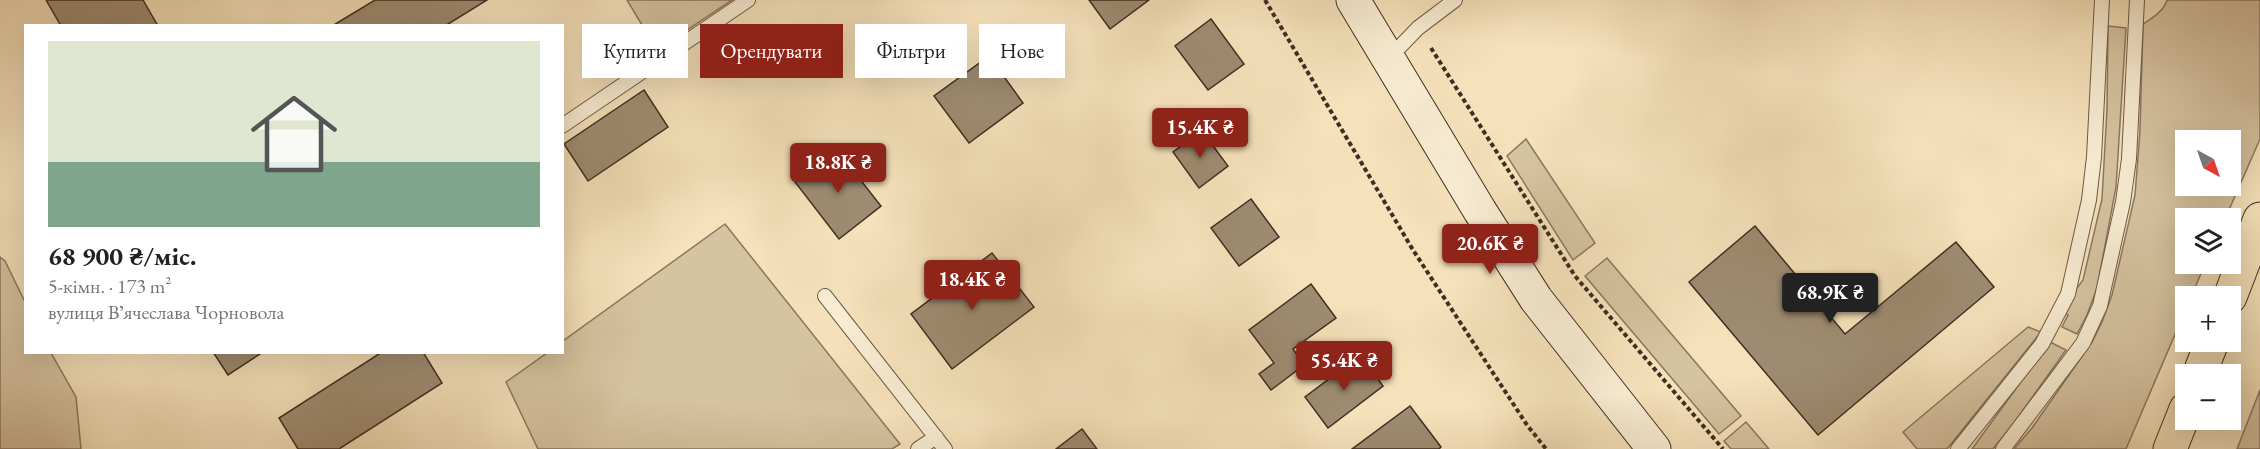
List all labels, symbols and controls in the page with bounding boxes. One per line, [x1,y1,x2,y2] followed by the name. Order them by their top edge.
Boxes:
[582,24,688,78] chip: Купити
[700,24,843,78] chip: Орендувати
[855,24,967,78] chip: Фільтри
[979,24,1065,78] chip: Нове
[240,80,348,188] icon: home
[1145,108,1255,159] pin: 15.4K ₴
[1166,114,1234,140] text: 15.4K ₴
[2175,130,2241,196] north arrow
[2175,130,2241,430] map controls
[783,143,893,194] pin: 18.8K ₴
[804,149,872,175] text: 18.8K ₴
[2175,208,2241,274] button: layers
[1435,224,1545,275] pin: 20.6K ₴
[1456,230,1524,256] text: 20.6K ₴
[48,239,196,273] text: 68 900 ₴/міс.
[917,260,1027,311] pin: 18.4K ₴
[938,266,1006,292] text: 18.4K ₴
[48,273,171,299] text: 5-кімн. · 173 m²
[1775,273,1885,324] pin: 68.9K ₴
[1796,279,1864,305] text: 68.9K ₴
[2175,286,2241,352] button: +
[48,299,284,325] text: вулиця Вʼячеслава Чорновола
[1289,341,1399,392] pin: 55.4K ₴
[1310,347,1378,373] text: 55.4K ₴
[2175,364,2241,430] button: −

